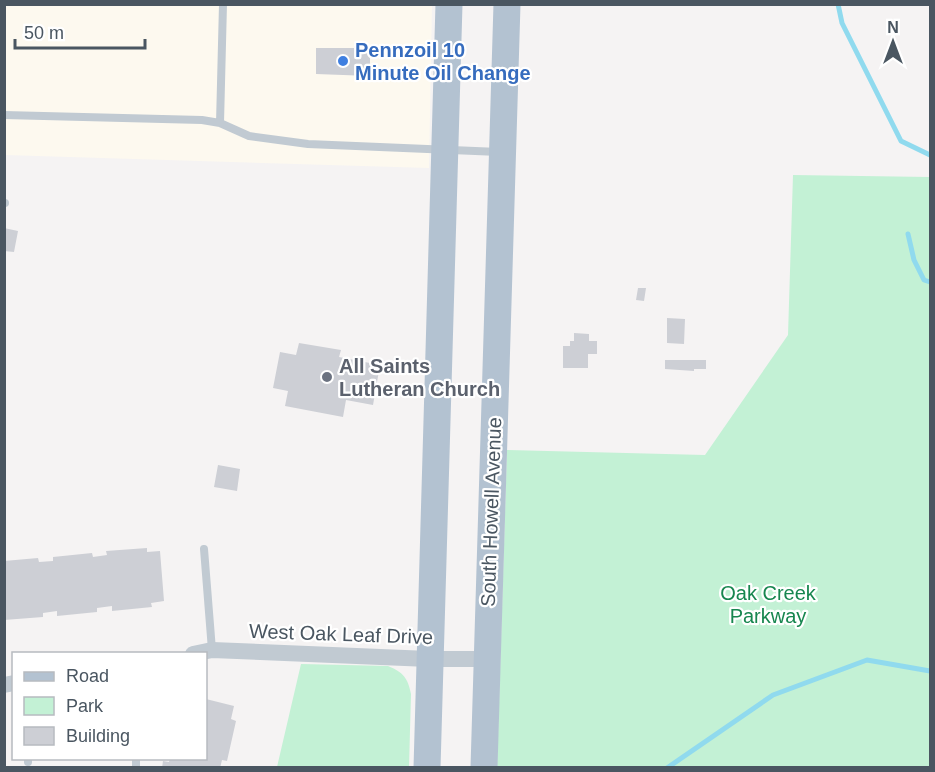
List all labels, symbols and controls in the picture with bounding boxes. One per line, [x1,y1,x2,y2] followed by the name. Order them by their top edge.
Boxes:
[15,12,146,50] scale bar
[863,12,923,72] north arrow
[887,19,899,36] text: N
[24,23,64,43] text: 50 m
[355,39,531,84] place label: Pennzoil 10 Minute Oil Change
[336,54,350,68] marker: Pennzoil 10 Minute Oil Change
[339,355,500,400] place label: All Saints Lutheran Church
[320,370,334,384] marker: All Saints Lutheran Church
[477,417,505,607] street label: South Howell Avenue
[720,582,817,627] park label: Oak Creek Parkway
[249,620,433,648] street label: West Oak Leaf Drive
[12,652,207,760] legend
[66,666,109,686] text: Road
[66,696,104,716] text: Park
[66,726,130,746] text: Building

